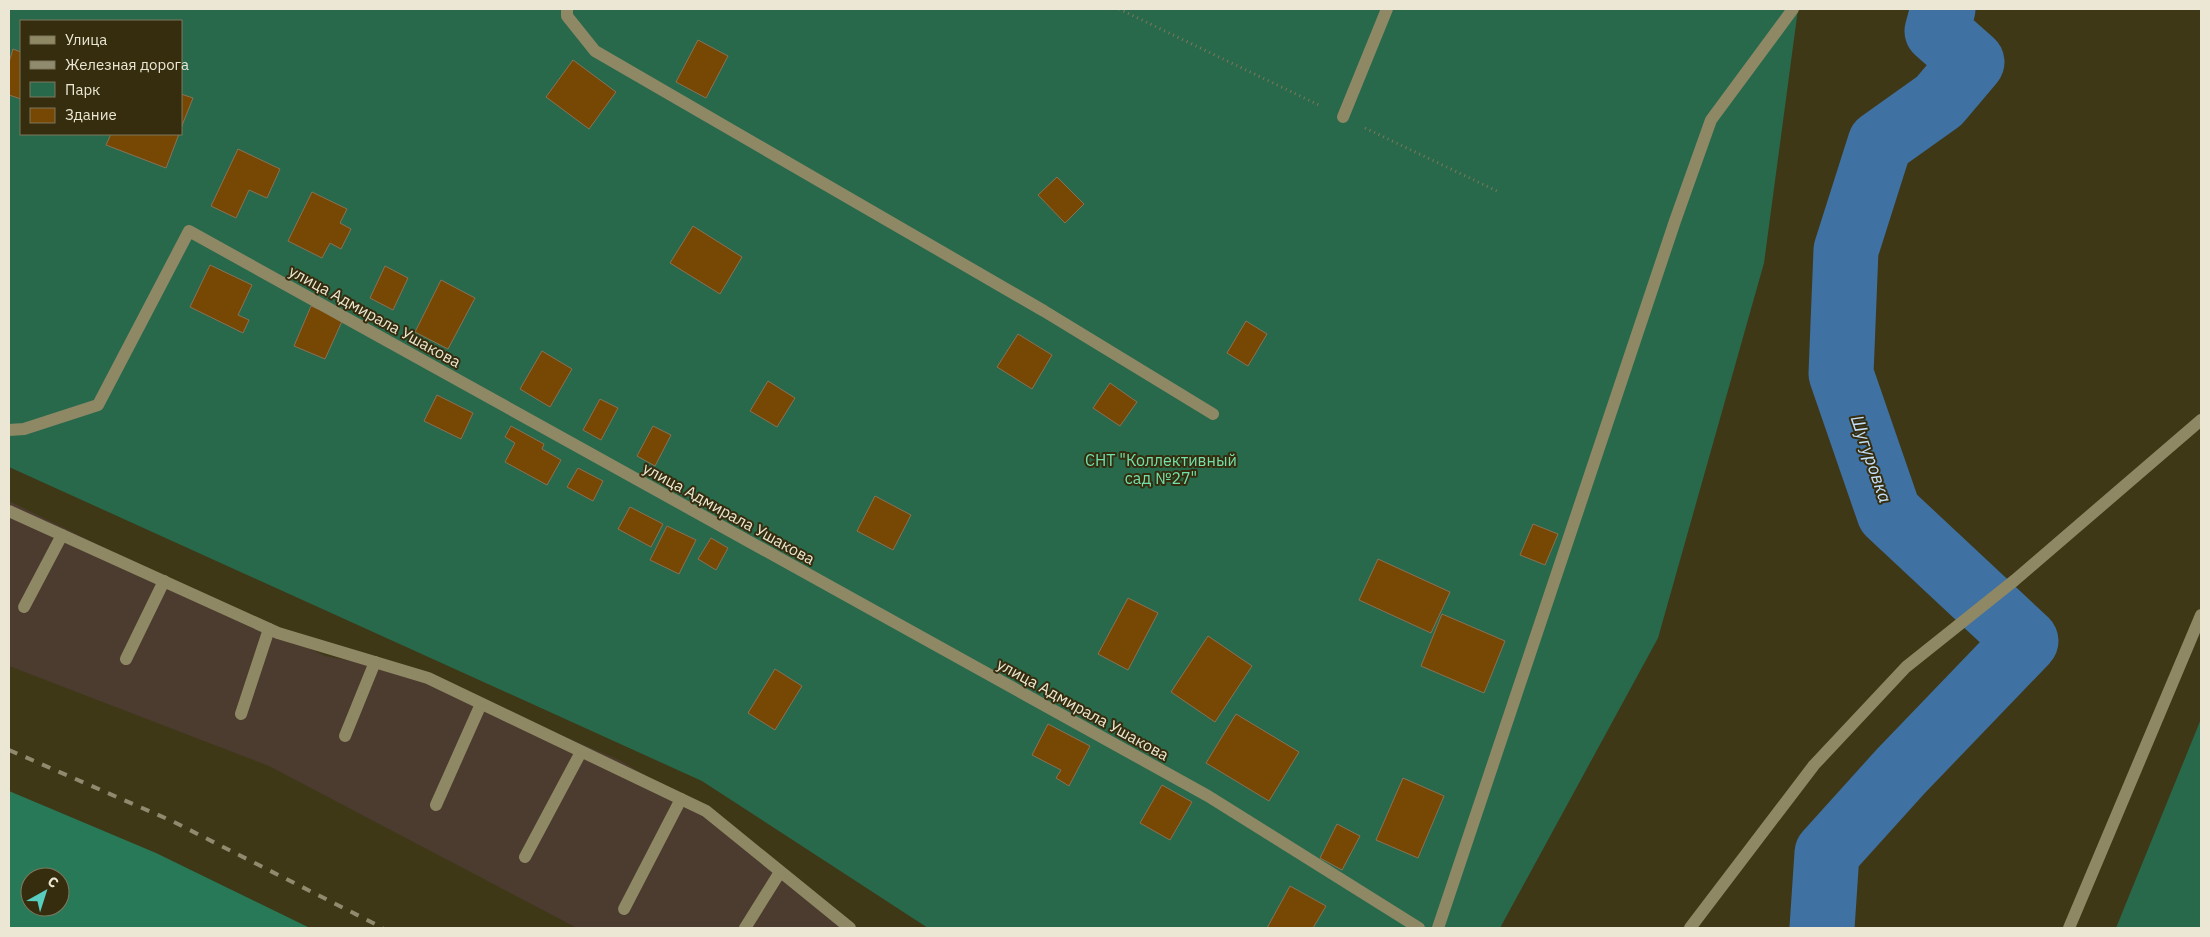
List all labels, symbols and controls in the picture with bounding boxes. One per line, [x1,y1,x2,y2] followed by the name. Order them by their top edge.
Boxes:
[20,20,182,135] legend
[65,30,107,49] text: Улица
[65,55,189,74] text: Железная дорога
[65,80,100,99] text: Парк
[65,105,117,124] text: Здание
[286,260,465,372] street label: улица Адмирала Ушакова
[1846,412,1897,506] water label: Шугуровка
[1085,450,1237,488] park label: СНТ "Коллективный сад №27"
[640,457,819,569] street label: улица Адмирала Ушакова
[994,653,1173,765] street label: улица Адмирала Ушакова
[20,867,70,917] north arrow
[44,872,62,892] text: С

